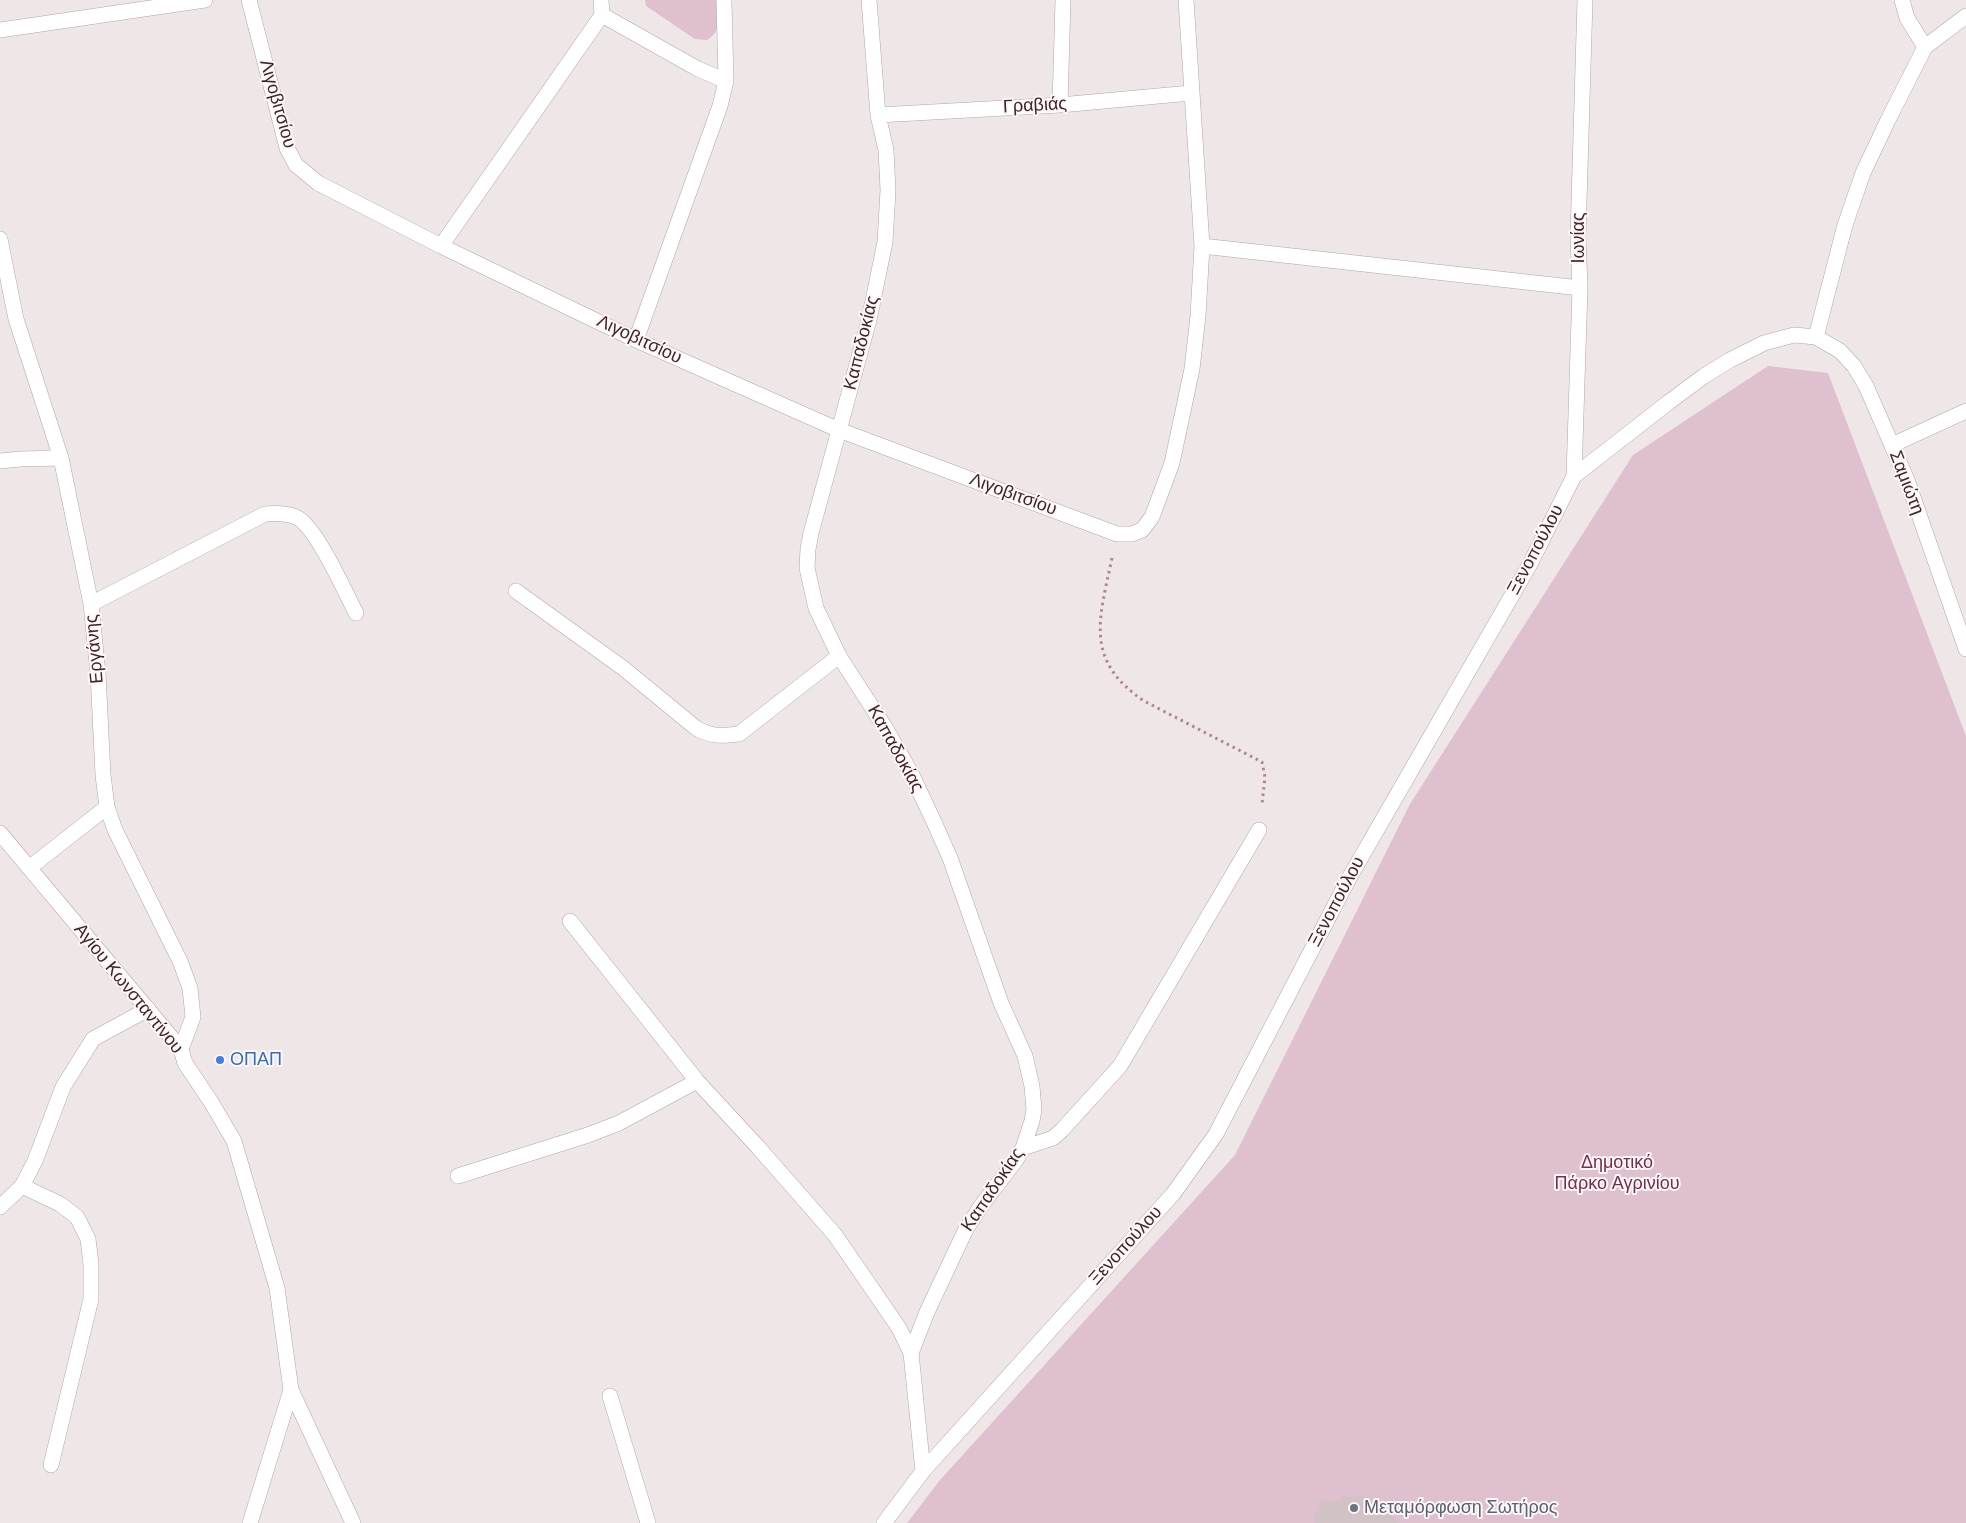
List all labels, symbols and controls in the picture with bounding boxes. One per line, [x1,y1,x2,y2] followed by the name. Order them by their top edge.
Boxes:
[254,57,300,151] street label: Λιγοβιτσίου
[1002,94,1068,118] street label: Γραβιάς
[1568,212,1590,264] street label: Ιωνίας
[840,294,884,392] street label: Καπαδοκίας
[593,311,685,369] street label: Λιγοβιτσίου
[1884,448,1928,518] street label: Σαμιώτη
[966,469,1060,521] street label: Λιγοβιτσίου
[1503,501,1569,599] street label: Ξενοπούλου
[81,614,109,684] street label: Εργάνης
[862,702,928,796] street label: Καπαδοκίας
[1304,853,1370,951] street label: Ξενοπούλου
[69,919,187,1059] street label: Αγίου Κωνσταντίνου
[230,1049,282,1071] place label: ΟΠΑΠ
[214,1054,226,1066] marker: ΟΠΑΠ
[957,1144,1029,1236] street label: Καπαδοκίας
[1555,1152,1679,1194] park label: Δημοτικό Πάρκο Αγρινίου
[1085,1202,1167,1290] street label: Ξενοπούλου
[1364,1497,1558,1519] place label: Μεταμόρφωση Σωτήρος
[1348,1502,1360,1514] marker: Μεταμόρφωση Σωτήρος

